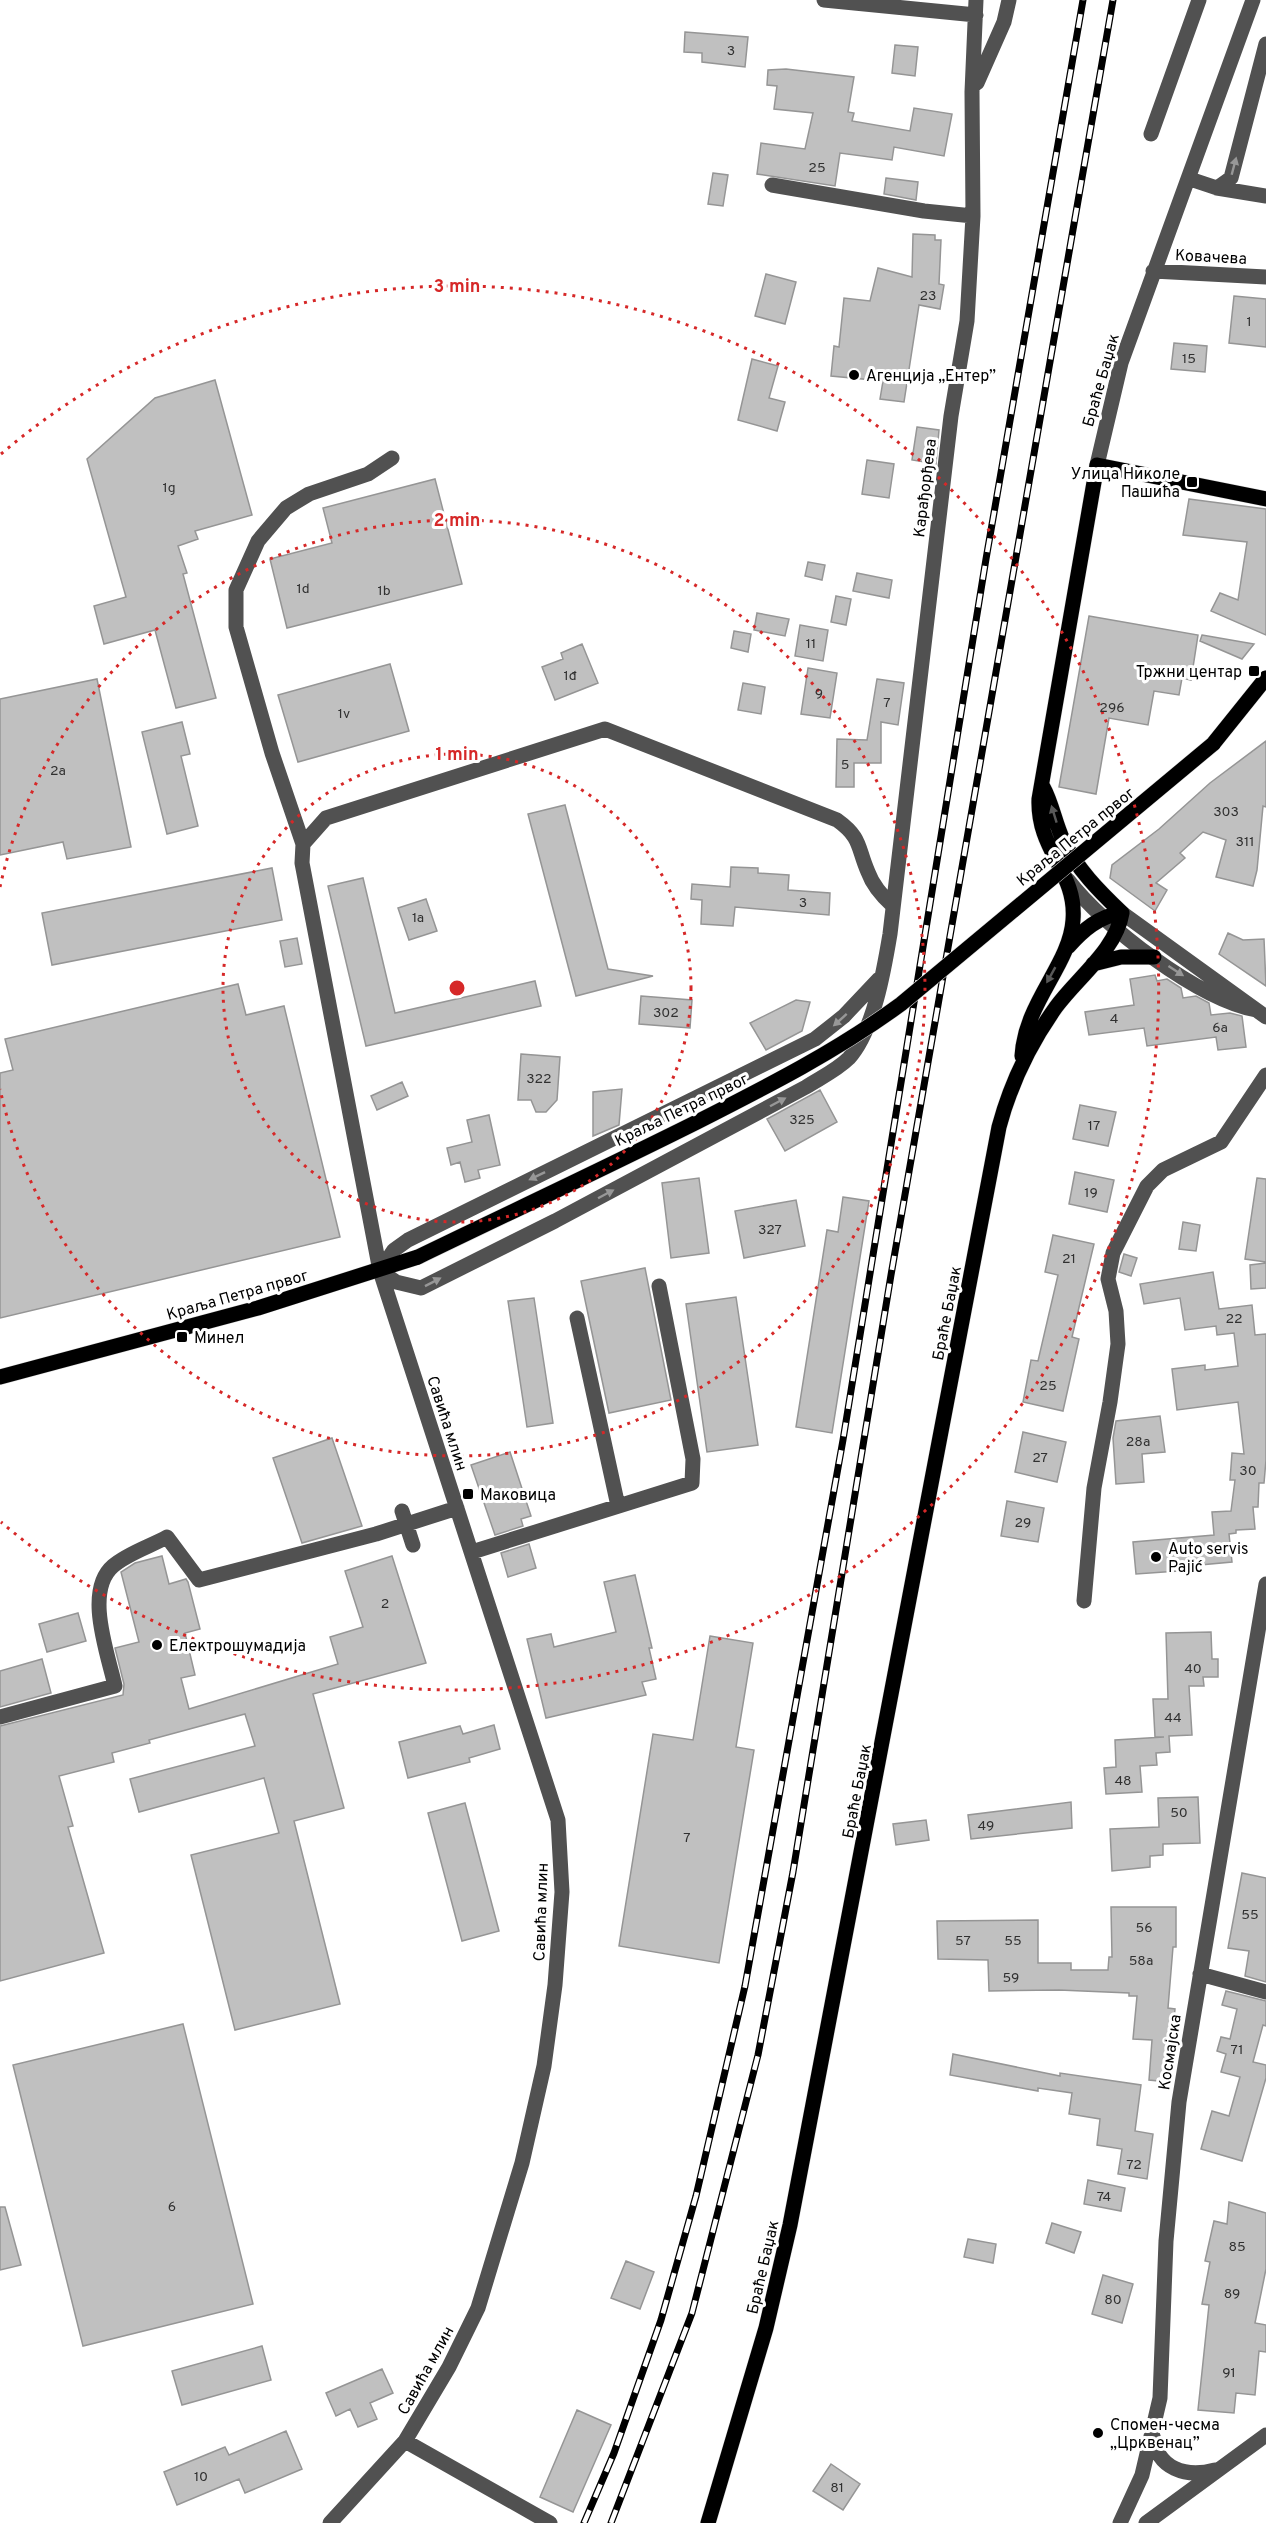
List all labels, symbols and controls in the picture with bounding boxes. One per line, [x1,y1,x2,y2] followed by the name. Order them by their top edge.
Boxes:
[727,43,735,60] house number: 3
[1230,157,1240,175] one-way arrow
[808,160,826,177] house number: 25
[1174,246,1247,270] street label: Ковачева
[434,276,480,299] text: 3 min
[920,288,937,305] house number: 23
[1246,314,1252,331] house number: 1
[1079,332,1125,429] street label: Браће Баџак
[1182,351,1196,368] house number: 15
[866,367,996,387] place label: Агенција „Ентер”
[847,368,861,382] marker: Агенција „Ентер”
[910,438,942,539] street label: Карађорђева
[1071,465,1180,503] place label: Улица Николе Пашића
[1185,475,1199,489] marker: Улица Николе Пашића
[162,480,176,497] house number: 1g
[433,510,481,533] text: 2 min
[296,581,310,598] house number: 1d
[377,583,391,600] house number: 1b
[806,636,816,653] house number: 11
[1136,663,1242,683] place label: Тржни центар
[1247,664,1261,678] marker: Тржни центар
[563,668,577,685] house number: 1đ
[815,686,823,703] house number: 9
[883,695,891,712] house number: 7
[1099,700,1125,717] house number: 296
[338,706,350,723] house number: 1v
[435,744,479,767] text: 1 min
[841,757,849,774] house number: 5
[50,763,66,780] house number: 2a
[1013,784,1140,891] street label: Краља Петра првог
[1213,804,1239,821] house number: 303
[1049,805,1058,823] one-way arrow
[1236,834,1254,851] house number: 311
[799,895,807,912] house number: 3
[412,910,424,927] house number: 1a
[1168,965,1184,976] one-way arrow
[1046,966,1056,983] one-way arrow
[447,978,467,998] centre of rings
[653,1005,679,1022] house number: 302
[1110,1011,1118,1028] house number: 4
[833,1013,848,1026] one-way arrow
[1212,1020,1228,1037] house number: 6a
[612,1070,752,1152] street label: Краља Петра првог
[526,1071,552,1088] house number: 322
[770,1097,787,1107] one-way arrow
[789,1112,815,1129] house number: 325
[1088,1118,1100,1135] house number: 17
[528,1172,545,1181] one-way arrow
[1084,1185,1098,1202] house number: 19
[598,1189,615,1199] one-way arrow
[758,1222,782,1239] house number: 327
[1062,1251,1076,1268] house number: 21
[929,1264,967,1362] street label: Браће Баџак
[165,1266,311,1326] street label: Краља Петра првог
[424,1278,441,1287] one-way arrow
[1225,1311,1243,1328] house number: 22
[194,1329,244,1349] place label: Минел
[175,1330,189,1344] marker: Минел
[421,1374,471,1474] street label: Савића млин
[1039,1378,1057,1395] house number: 25
[1126,1434,1150,1451] house number: 28a
[1032,1450,1048,1467] house number: 27
[1239,1463,1257,1480] house number: 30
[480,1486,556,1506] place label: Маковица
[461,1487,475,1501] marker: Маковица
[1015,1515,1031,1532] house number: 29
[1168,1540,1249,1578] place label: Auto servis Pajić
[1149,1550,1163,1564] marker: Auto servis Pajić
[381,1596,389,1613] house number: 2
[169,1637,306,1657] place label: Електрошумадија
[150,1638,164,1652] marker: Електрошумадија
[1184,1661,1202,1678] house number: 40
[1164,1710,1182,1727] house number: 44
[839,1742,877,1840] street label: Браће Баџак
[1114,1773,1132,1790] house number: 48
[1170,1805,1188,1822] house number: 50
[978,1818,994,1835] house number: 49
[683,1830,691,1847] house number: 7
[530,1863,554,1962] street label: Савића млин
[1241,1907,1259,1924] house number: 55
[1135,1920,1153,1937] house number: 56
[955,1933,971,1950] house number: 57
[1004,1933,1022,1950] house number: 55
[1129,1953,1153,1970] house number: 58a
[1003,1970,1019,1987] house number: 59
[1155,2013,1187,2092] street label: Космајска
[1231,2042,1243,2059] house number: 71
[1126,2157,1142,2174] house number: 72
[1097,2189,1111,2206] house number: 74
[168,2199,176,2216] house number: 6
[743,2218,784,2316] street label: Браће Баџак
[1228,2239,1246,2256] house number: 85
[1224,2286,1240,2303] house number: 89
[1104,2292,1122,2309] house number: 80
[394,2323,459,2419] street label: Савића млин
[1222,2365,1236,2382] house number: 91
[1110,2416,1220,2454] place label: Спомен-чесма „Црквенац”
[1091,2426,1105,2440] marker: Спомен-чесма „Црквенац”
[194,2469,208,2486] house number: 10
[830,2480,844,2497] house number: 81

